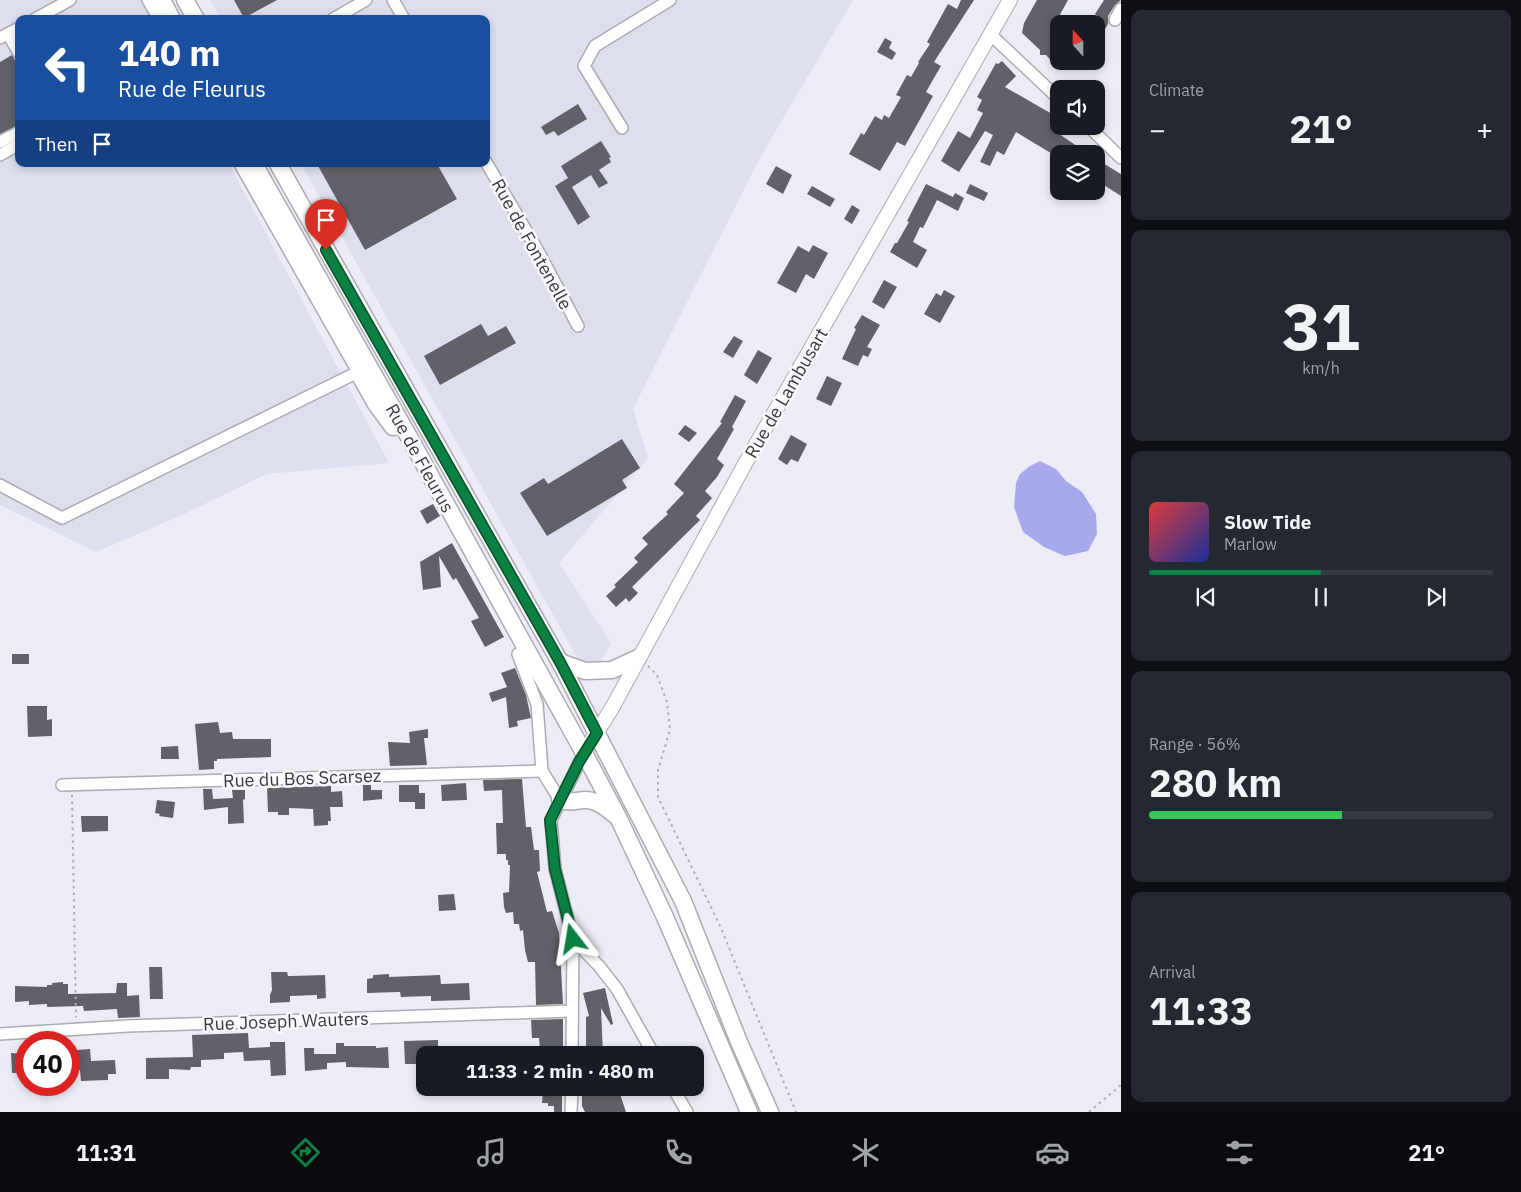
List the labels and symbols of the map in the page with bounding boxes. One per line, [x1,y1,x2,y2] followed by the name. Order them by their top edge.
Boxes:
[1050,15,1105,70] north arrow
[487,174,578,314] street label: Rue de Fontenelle
[305,199,347,250] pin
[739,324,833,462] street label: Rue de Lambusart
[381,399,459,517] street label: Rue de Fleurus
[223,764,381,792] street label: Rue du Bos Scarsez
[546,912,598,964] position arrow
[203,1007,369,1035] street label: Rue Joseph Wauters
[15,1031,80,1096] speed limit sign: 40

